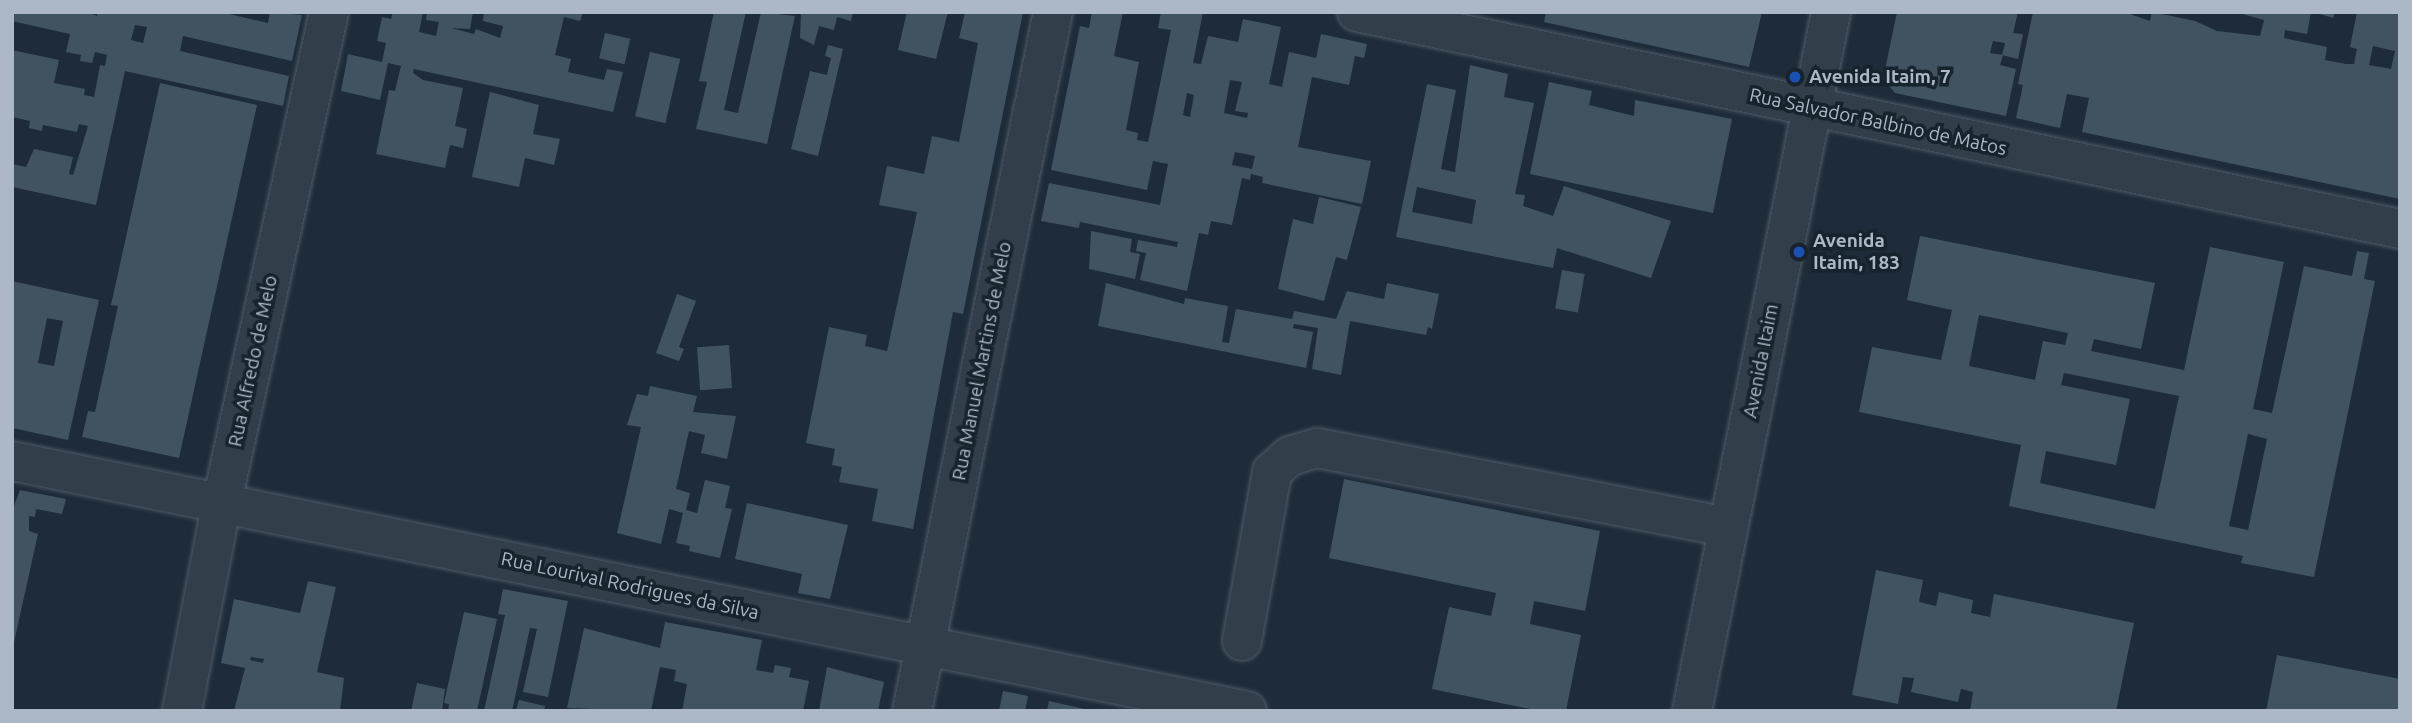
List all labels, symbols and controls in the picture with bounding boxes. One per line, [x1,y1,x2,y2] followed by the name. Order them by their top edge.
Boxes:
[1809,66,1951,88] place label: Avenida Itaim, 7
[1787,69,1803,85] marker: Avenida Itaim, 7
[1747,84,2009,160] street label: Rua Salvador Balbino de Matos
[1813,230,1900,274] place label: Avenida Itaim, 183
[948,240,1016,482] street label: Rua Manuel Martins de Melo
[1791,244,1807,260] marker: Avenida Itaim, 183
[224,273,282,449] street label: Rua Alfredo de Melo
[1739,302,1783,420] street label: Avenida Itaim
[499,548,761,624] street label: Rua Lourival Rodrigues da Silva

